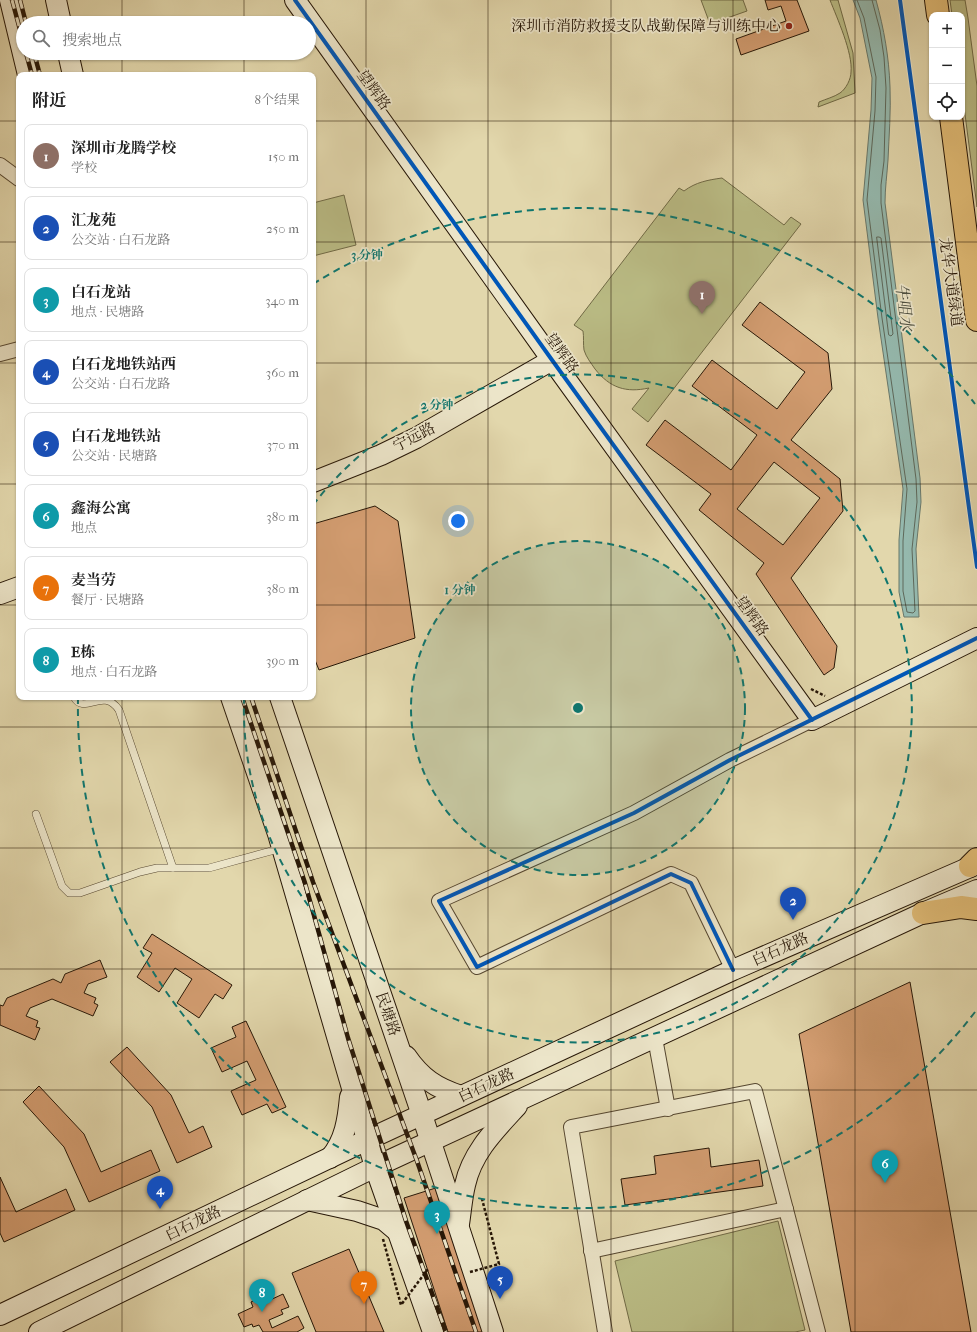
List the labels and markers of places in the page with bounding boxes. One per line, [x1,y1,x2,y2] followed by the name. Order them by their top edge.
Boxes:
[511,17,781,35] place label: 深圳市消防救援支队战勤保障与训练中心
[784,21,794,31] marker: 深圳市消防救援支队战勤保障与训练中心
[689,281,715,314] pin: 1
[571,701,585,715] centre of rings
[780,887,806,920] pin: 2
[872,1150,898,1183] pin: 6
[147,1176,173,1209] pin: 4
[424,1201,450,1234] pin: 3
[487,1266,513,1299] pin: 5
[351,1271,377,1304] pin: 7
[249,1279,275,1312] pin: 8

